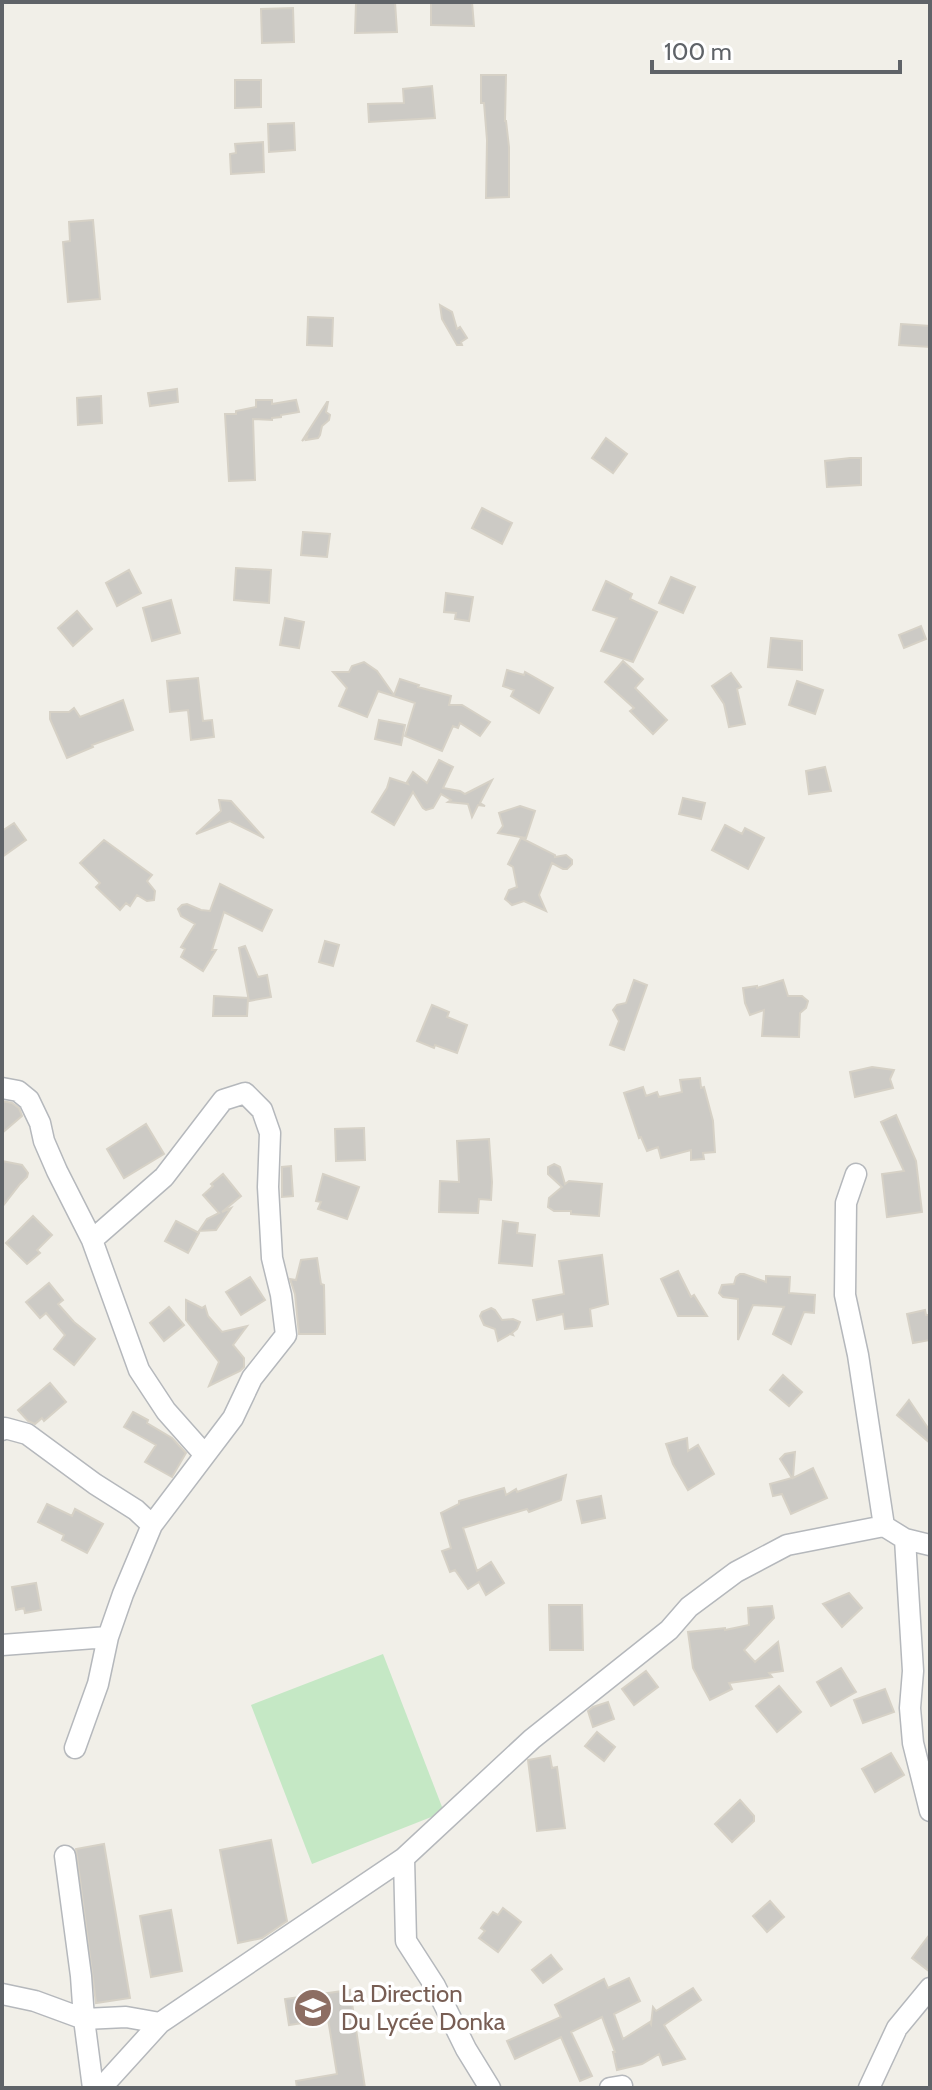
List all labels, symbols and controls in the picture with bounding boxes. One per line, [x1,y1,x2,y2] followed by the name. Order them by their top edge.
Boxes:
[652,24,900,74] scale bar
[664,37,732,66] text: 100 m
[341,1979,506,2036] place label: La Direction Du Lycée Donka
[292,1987,334,2029] school or university icon: La Direction Du Lycée Donka

